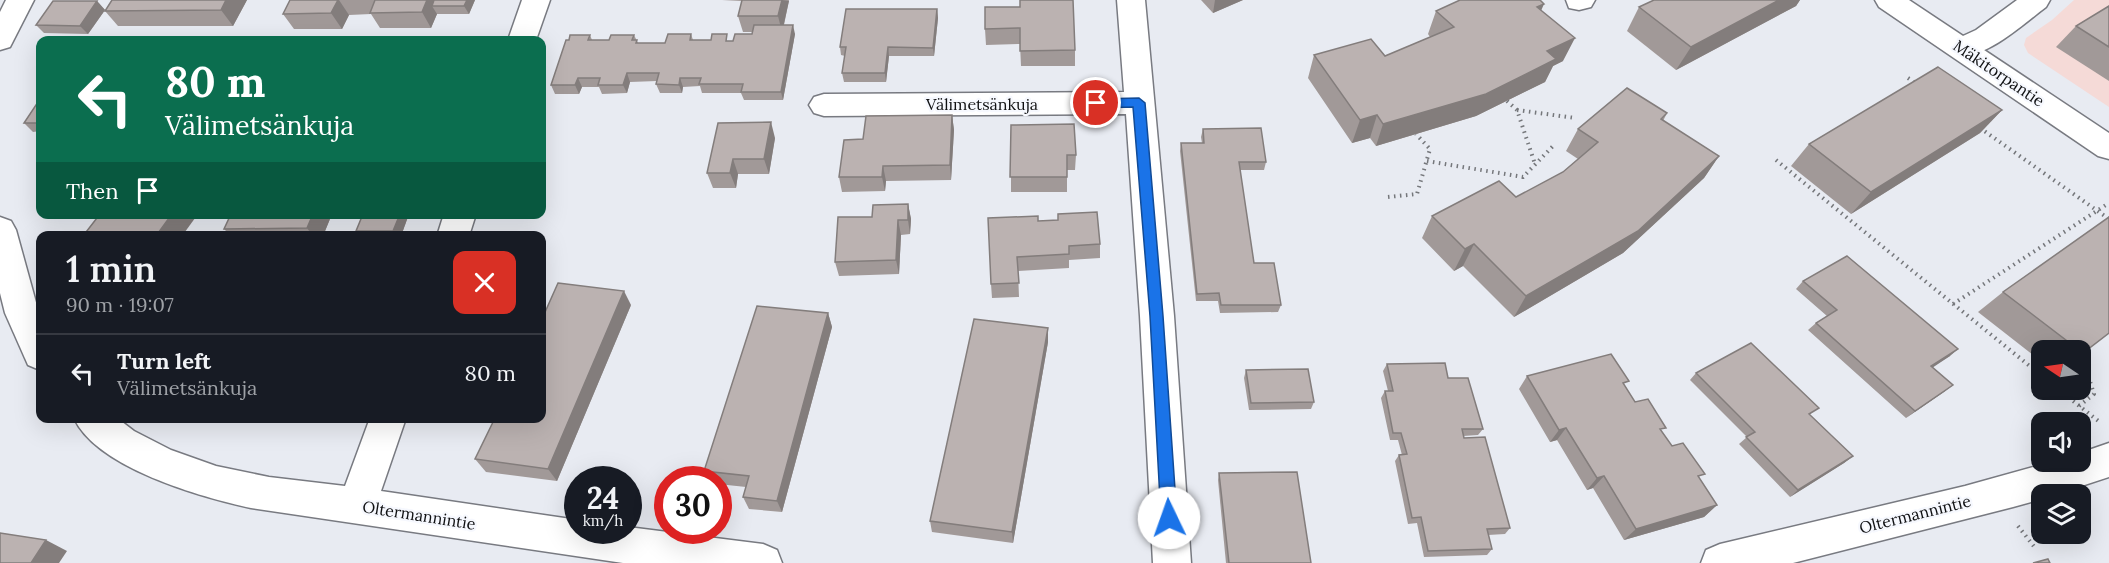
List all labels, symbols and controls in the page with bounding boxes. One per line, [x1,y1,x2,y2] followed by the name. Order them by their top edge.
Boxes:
[1950,35,2049,111] street label: Mäkitorpantie
[165,55,265,109] text: 80 m
[66,60,144,138] icon: left
[1070,77,1121,128] pin
[1079,86,1112,119] icon: arrive
[925,94,1038,114] street label: Välimetsänkuja
[165,108,354,142] text: Välimetsänkuja
[131,174,164,207] icon: arrive
[66,177,119,205] text: Then
[66,246,156,292] text: 1 min
[453,251,516,314] button: close
[66,292,174,317] text: 90 m · 19:07
[2031,340,2091,400] north arrow
[2031,340,2091,544] map controls
[117,347,211,375] text: Turn left
[66,357,99,390] icon: left
[465,359,516,387] text: 80 m
[117,375,257,400] text: Välimetsänkuja
[2031,412,2091,472] button: sound
[654,466,732,544] speed limit sign: 30
[587,479,619,517] text: 24
[2031,484,2091,544] button: layers
[1137,486,1201,550] position arrow
[1857,490,1973,538] street label: Oltermannintie
[361,496,477,534] street label: Oltermannintie
[583,511,623,530] text: km/h

